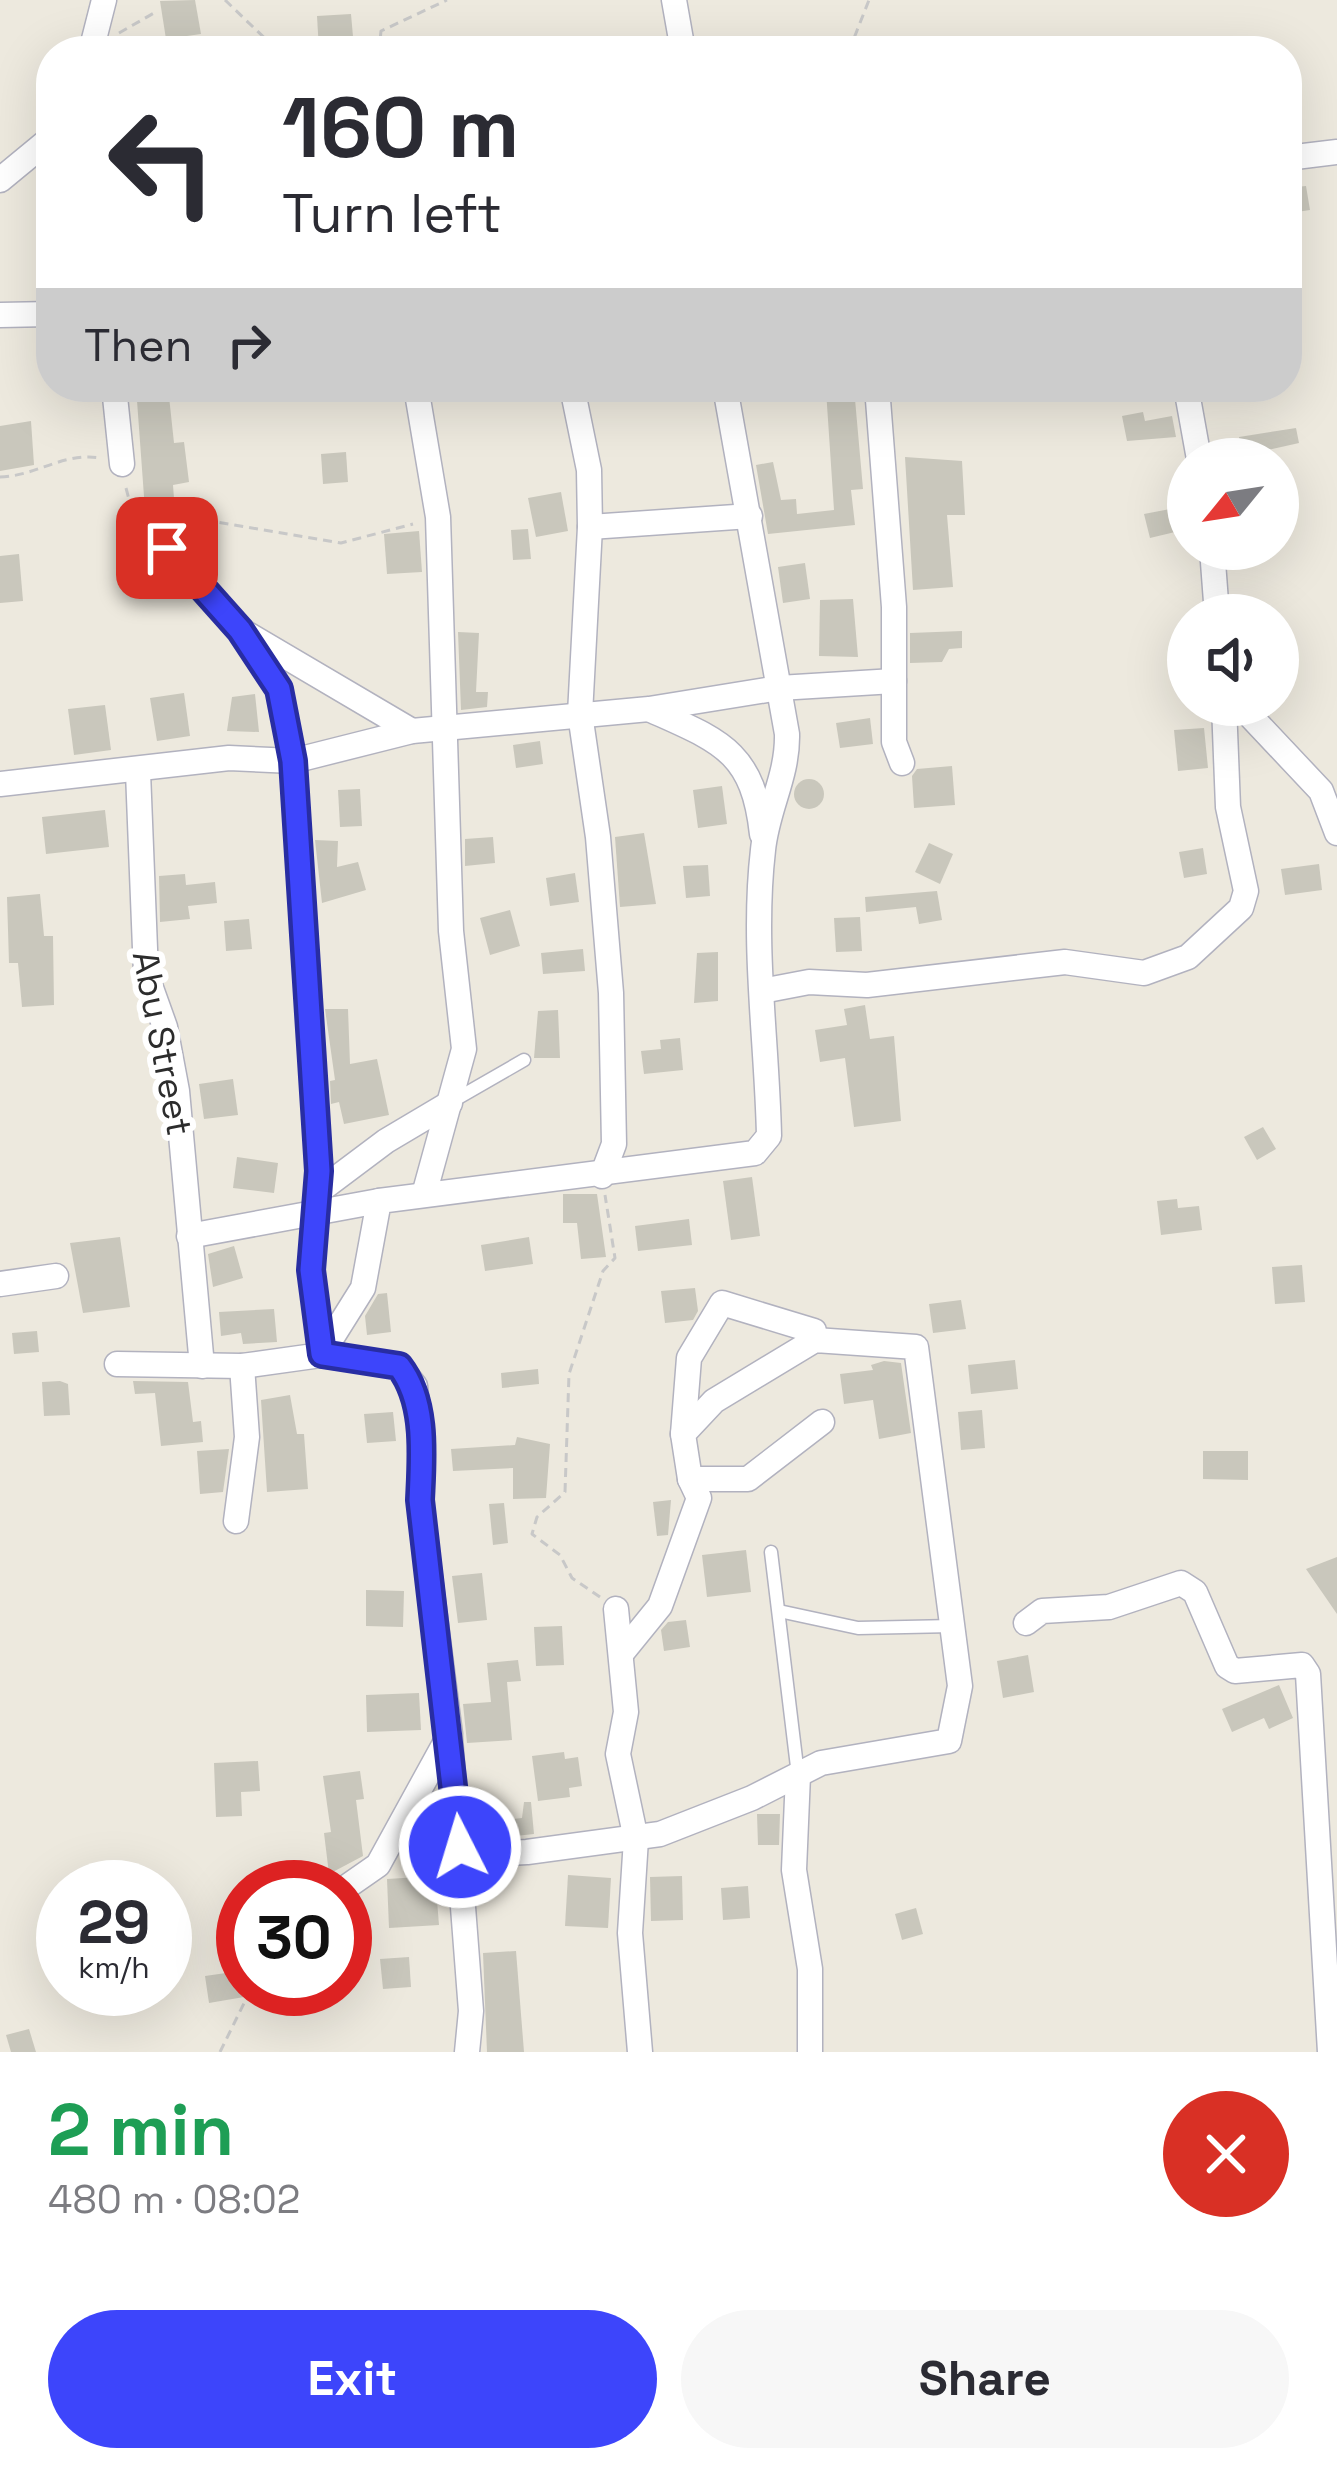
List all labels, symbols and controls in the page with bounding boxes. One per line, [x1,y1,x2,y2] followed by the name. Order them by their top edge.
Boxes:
[282,74,519,182] text: 160 m
[84,84,240,240] icon: left
[282,179,502,248] text: Turn left
[216,312,282,378] icon: right
[84,317,192,374] text: Then
[1167,438,1299,570] north arrow
[1167,438,1299,726] map controls
[116,497,218,599] pin
[134,515,200,581] icon: arrive
[1167,594,1299,726] button: sound
[122,947,202,1139] street label: Abu Street
[397,1784,523,1910] position arrow
[216,1860,372,2016] speed limit sign: 30
[78,1884,150,1961] text: 29
[78,1948,150,1987] text: km/h
[48,2084,234,2176] text: 2 min
[1163,2091,1289,2217] button: close
[48,2175,300,2224] text: 480 m · 08:02
[48,2310,657,2448] button: Exit
[681,2310,1289,2448] button: Share

